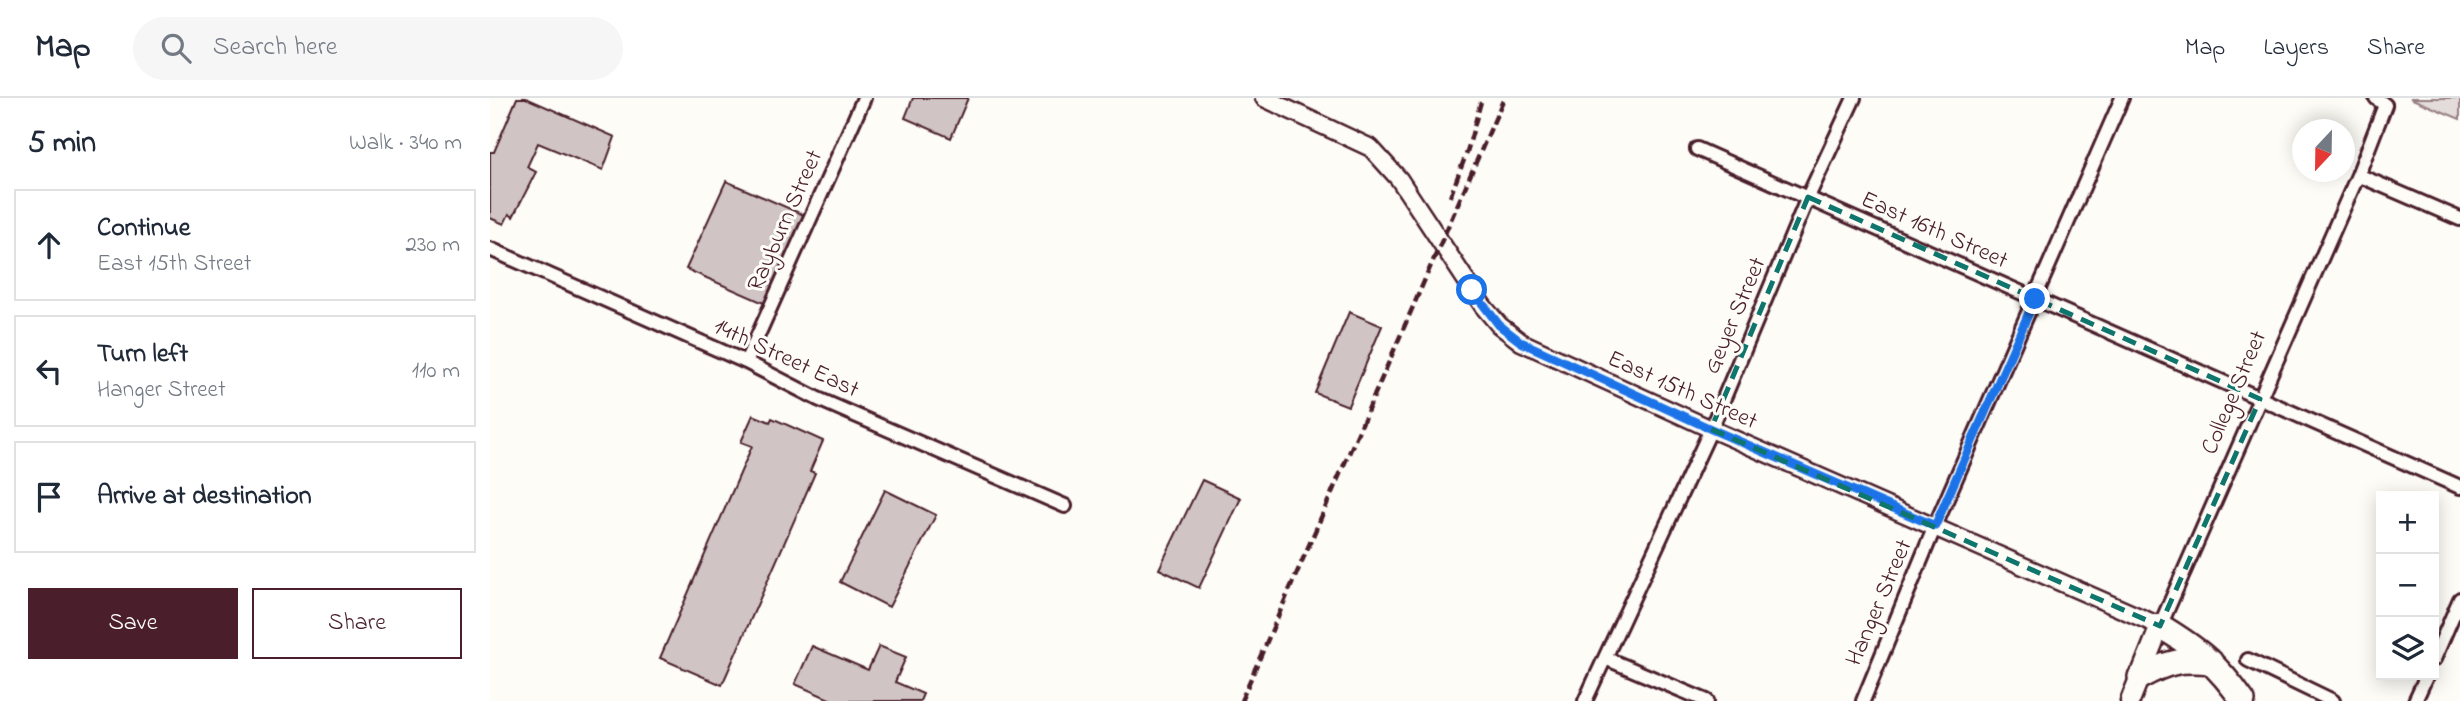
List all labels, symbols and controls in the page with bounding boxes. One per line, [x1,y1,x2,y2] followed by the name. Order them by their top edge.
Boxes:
[133,17,623,80] search box
[35,24,91,72] text: Map
[157,29,195,67] icon: search
[213,29,337,67] text: Search here
[2185,31,2225,66] text: Map
[2263,31,2329,66] text: Layers
[2367,31,2425,66] text: Share
[2292,119,2355,182] north arrow
[28,122,96,166] text: 5 min
[349,127,462,160] text: Walk · 340 m
[739,145,834,298] street label: Rayburn Street
[1855,183,2013,279] street label: East 16th Street
[97,210,190,248] text: Continue
[30,226,68,264] icon: ahead
[406,229,460,262] text: 230 m
[97,248,251,281] text: East 15th Street
[1696,252,1777,380] street label: Geyer Street
[1456,274,1487,305] route start
[2019,283,2050,314] route end
[707,310,865,408] street label: 14th Street East
[2193,326,2277,460] street label: College Street
[97,336,188,374] text: Turn left
[1601,342,1763,440] street label: East 15th Street
[30,352,68,390] icon: left
[412,355,460,388] text: 110 m
[97,374,226,407] text: Hanger Street
[30,478,68,516] icon: arrive
[97,478,312,516] text: Arrive at destination
[2376,491,2439,680] map controls
[2376,491,2439,554] button: +
[1838,534,1922,672] street label: Hanger Street
[2376,554,2439,617] button: −
[28,588,238,659] button: Save
[252,588,462,659] button: Share
[2376,617,2439,680] button: layers

